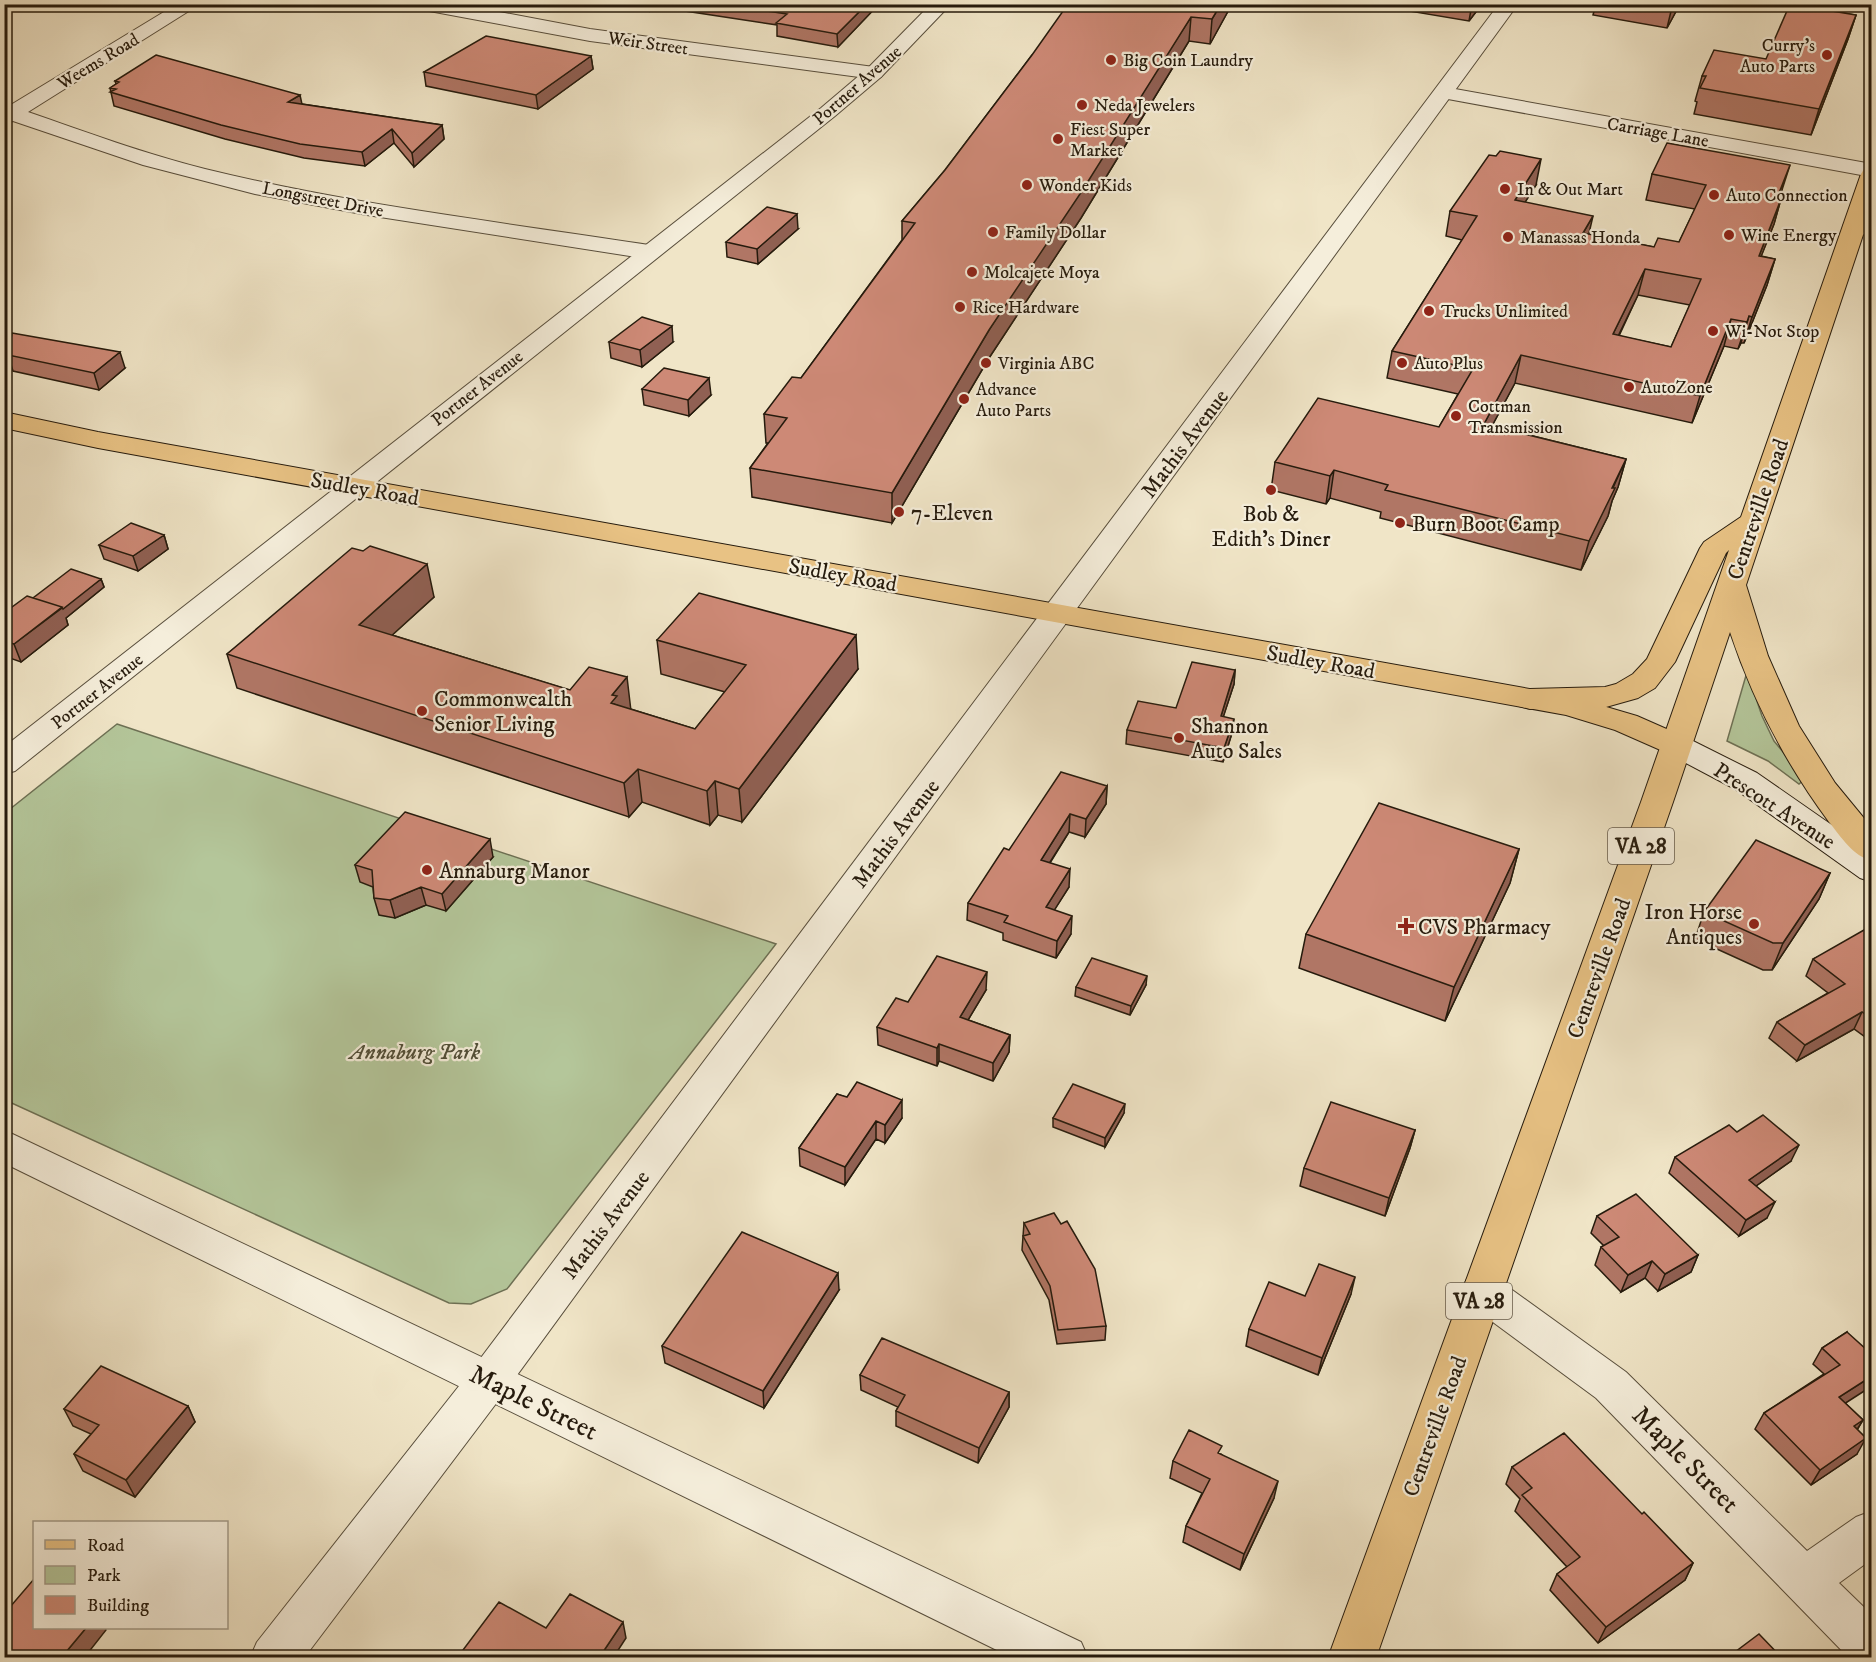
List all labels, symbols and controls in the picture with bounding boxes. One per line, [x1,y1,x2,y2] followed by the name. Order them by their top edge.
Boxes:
[605,27,690,61] street label: Weir Street
[53,29,143,95] street label: Weems Road
[1740,35,1815,78] place label: Curry's Auto Parts
[809,41,907,130] street label: Portner Avenue
[1820,48,1834,62] marker: Curry's Auto Parts
[1123,50,1254,72] place label: Big Coin Laundry
[1104,53,1118,67] marker: Big Coin Laundry
[1094,95,1195,117] place label: Neda Jewelers
[1075,98,1089,112] marker: Neda Jewelers
[1605,113,1710,153] street label: Carriage Lane
[1070,119,1150,162] place label: Fiest Super Market
[1051,132,1065,146] marker: Fiest Super Market
[1038,175,1132,197] place label: Wonder Kids
[260,177,385,223] street label: Longstreet Drive
[1020,178,1034,192] marker: Wonder Kids
[1517,179,1623,201] place label: In & Out Mart
[1498,182,1512,196] marker: In & Out Mart
[1726,185,1848,207] place label: Auto Connection
[1707,188,1721,202] marker: Auto Connection
[1005,222,1106,244] place label: Family Dollar
[986,225,1000,239] marker: Family Dollar
[1740,225,1837,247] place label: Wine Energy
[1520,227,1641,249] place label: Manassas Honda
[1722,228,1736,242] marker: Wine Energy
[1501,230,1515,244] marker: Manassas Honda
[984,262,1100,284] place label: Molcajete Moya
[965,265,979,279] marker: Molcajete Moya
[972,297,1079,319] place label: Rice Hardware
[953,300,967,314] marker: Rice Hardware
[1441,301,1568,323] place label: Trucks Unlimited
[1422,304,1436,318] marker: Trucks Unlimited
[1724,321,1819,343] place label: Wi-Not Stop
[1706,324,1720,338] marker: Wi-Not Stop
[427,346,528,431] street label: Portner Avenue
[997,353,1094,375] place label: Virginia ABC
[1414,353,1483,375] place label: Auto Plus
[979,356,993,370] marker: Virginia ABC
[1395,356,1409,370] marker: Auto Plus
[1641,377,1713,399] place label: AutoZone
[976,379,1051,422] place label: Advance Auto Parts
[1622,380,1636,394] marker: AutoZone
[1136,384,1235,504] street label: Mathis Avenue
[957,392,971,406] marker: Advance Auto Parts
[1468,396,1563,439] place label: Cottman Transmission
[1449,409,1463,423] marker: Cottman Transmission
[1722,435,1795,584] street label: Centreville Road
[308,467,421,512] street label: Sudley Road
[1264,483,1278,497] marker: Bob & Edith's Diner
[911,500,993,527] place label: 7-Eleven
[1212,501,1331,553] place label: Bob & Edith's Diner
[892,505,906,519] marker: 7-Eleven
[1412,511,1560,538] place label: Burn Boot Camp
[1393,516,1407,530] marker: Burn Boot Camp
[786,553,899,598] street label: Sudley Road
[1264,640,1377,685] street label: Sudley Road
[47,649,148,734] street label: Portner Avenue
[434,686,572,738] place label: Commonwealth Senior Living
[415,704,429,718] marker: Commonwealth Senior Living
[1191,713,1282,765] place label: Shannon Auto Sales
[1172,731,1186,745] marker: Shannon Auto Sales
[1708,757,1840,856] street label: Prescott Avenue
[847,774,946,894] street label: Mathis Avenue
[1608,828,1674,864] road number: VA 28
[439,858,590,885] place label: Annaburg Manor
[420,863,434,877] marker: Annaburg Manor
[1562,895,1637,1042] street label: Centreville Road
[1644,899,1742,951] place label: Iron Horse Antiques
[1418,914,1551,941] place label: CVS Pharmacy
[1747,917,1761,931] marker: Iron Horse Antiques
[1399,919,1413,933] marker: CVS Pharmacy
[347,1039,481,1066] park label: Annaburg Park
[557,1165,656,1285] street label: Mathis Avenue
[1446,1283,1512,1319] road number: VA 28
[1398,1353,1473,1500] street label: Centreville Road
[464,1357,604,1449] street label: Maple Street
[1624,1399,1746,1521] street label: Maple Street
[33,1521,228,1629] legend
[87,1535,124,1557] text: Road
[87,1565,121,1587] text: Park
[87,1595,149,1617] text: Building

